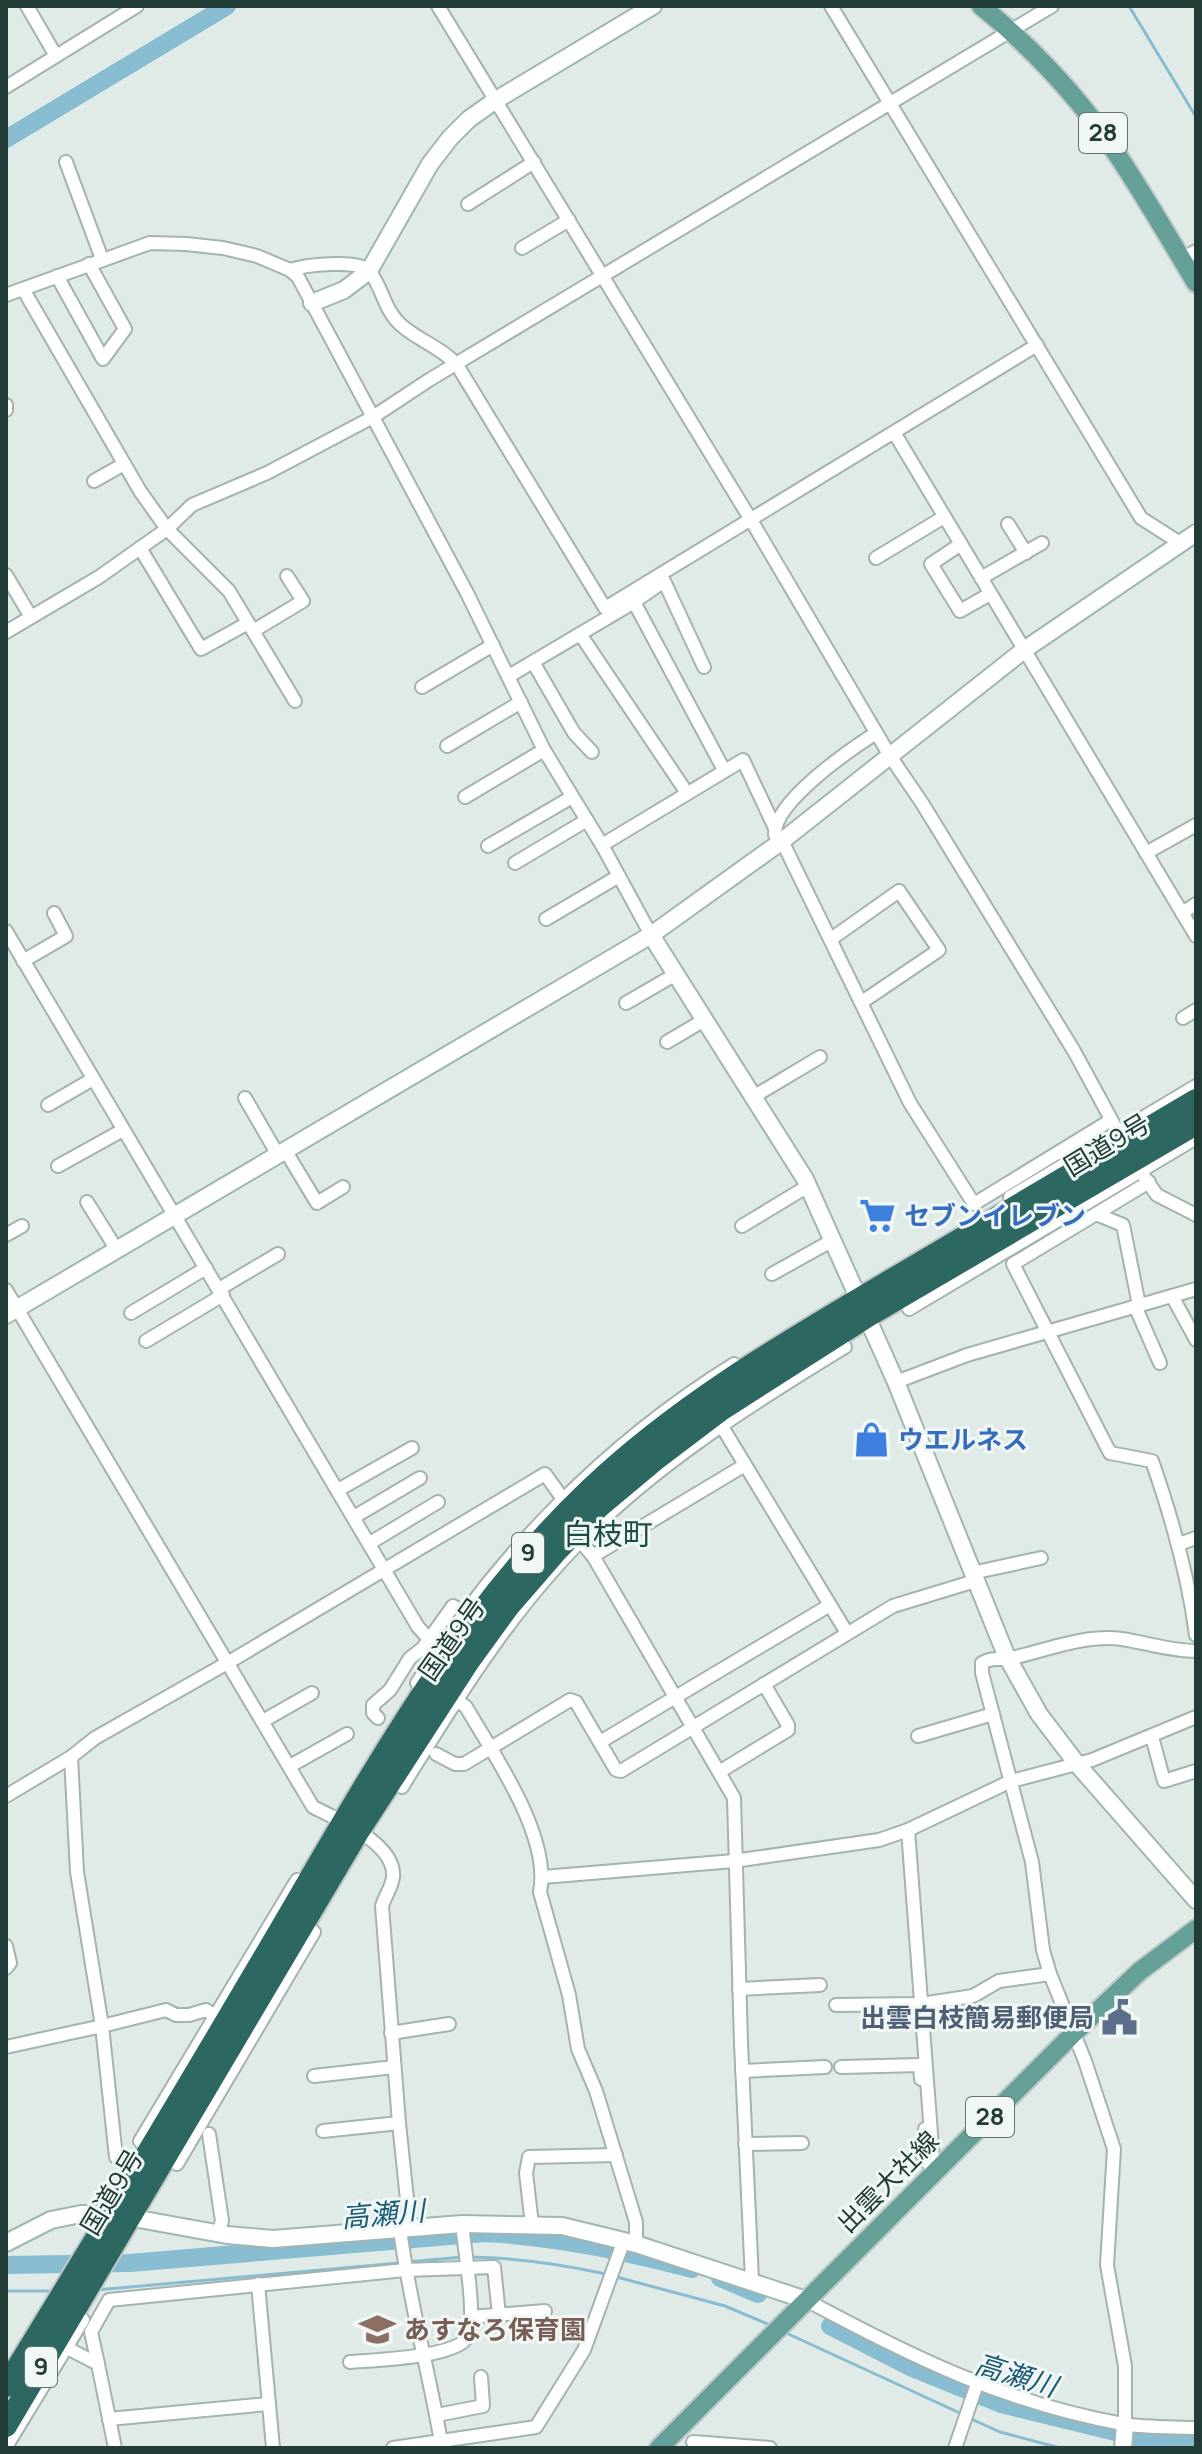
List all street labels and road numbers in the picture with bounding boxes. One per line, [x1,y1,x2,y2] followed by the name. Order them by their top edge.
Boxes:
[1079,113,1127,153] road number: 28
[1057,1104,1156,1184] street label: 国道9号
[512,1533,544,1573] road number: 9
[409,1590,493,1687] street label: 国道9号
[966,2097,1014,2137] road number: 28
[829,2123,946,2240] street label: 出雲大社線
[71,2142,151,2241] street label: 国道9号
[25,2347,57,2387] road number: 9

